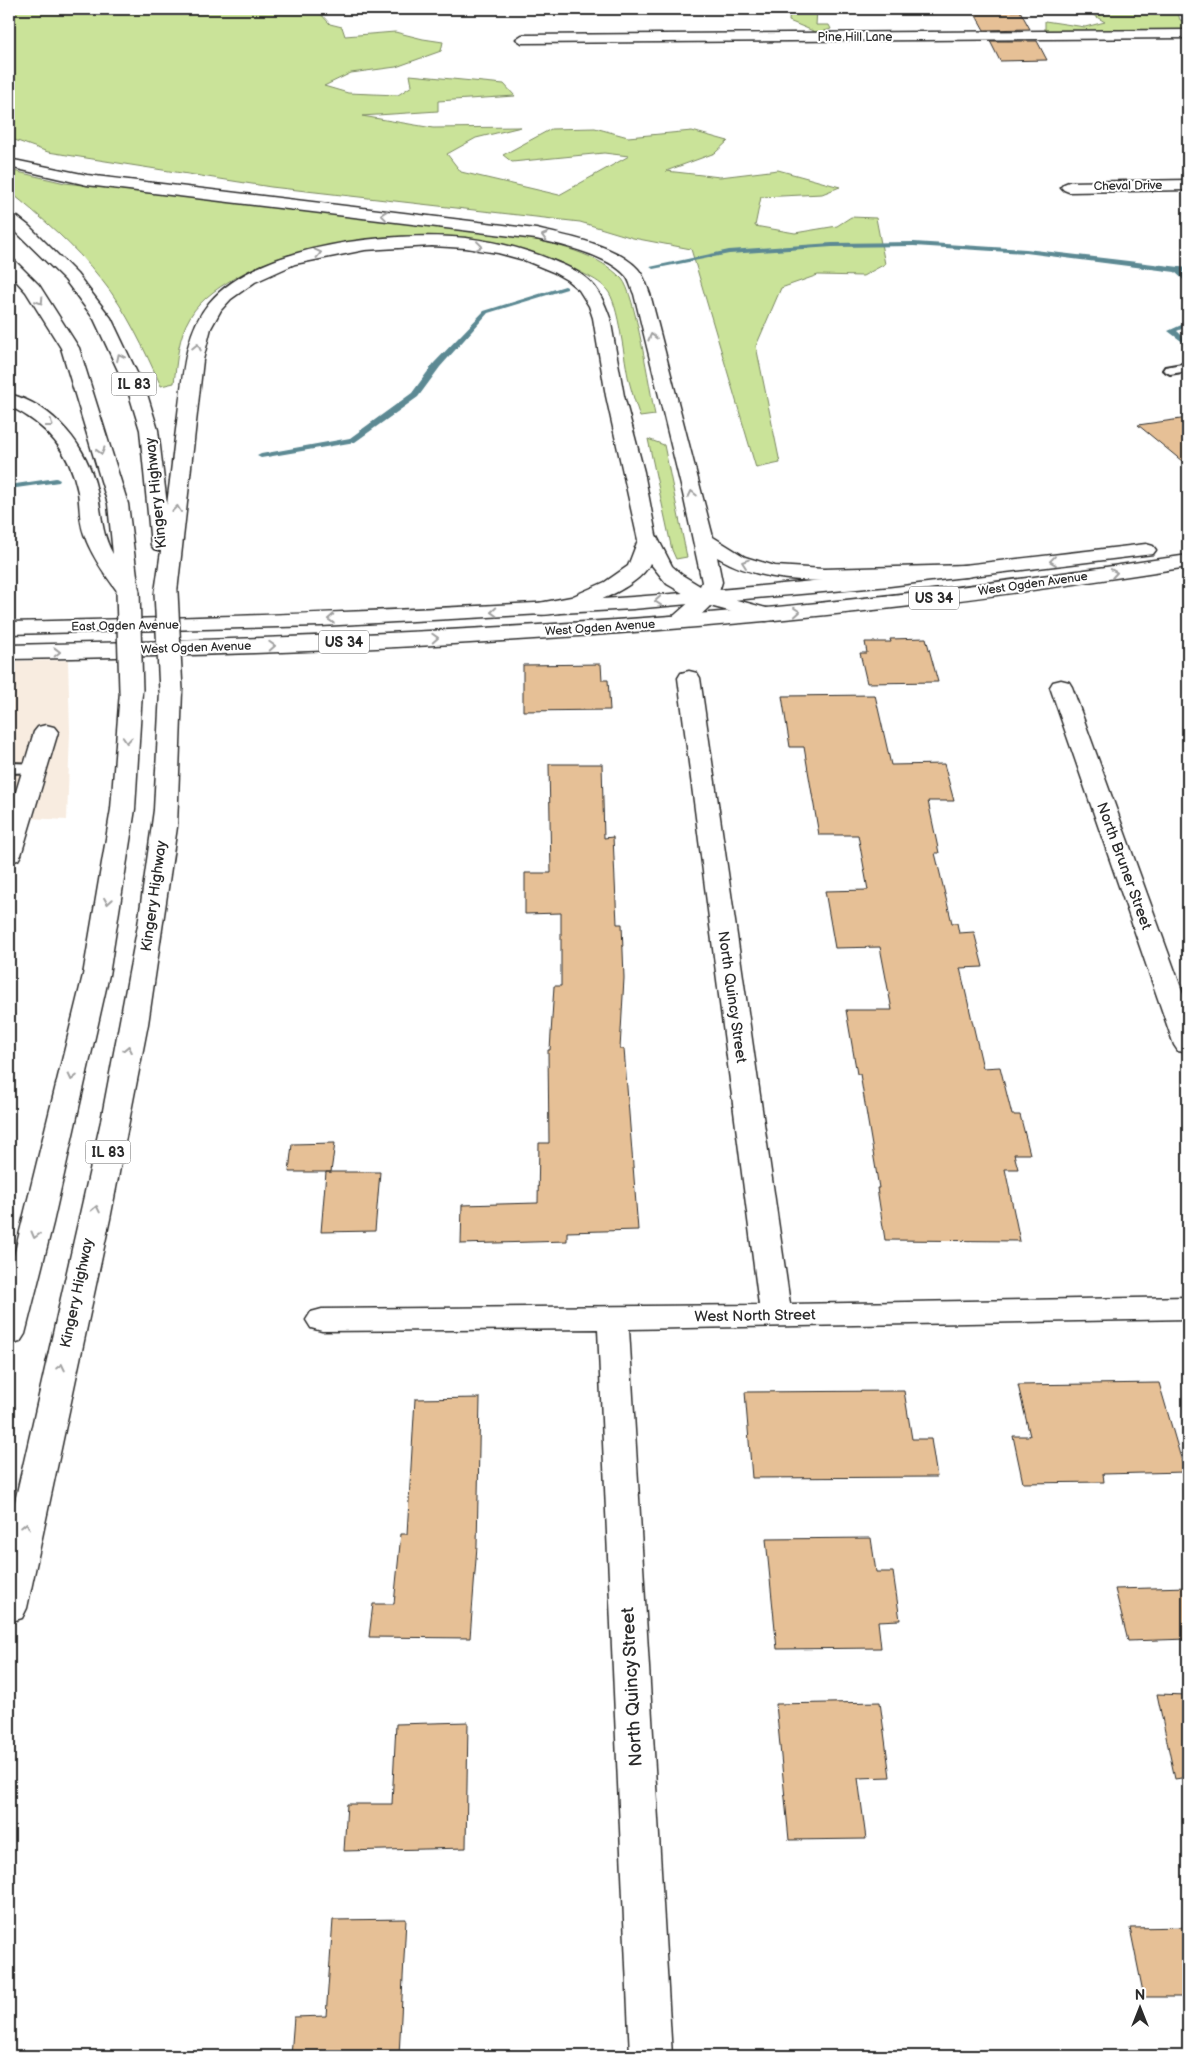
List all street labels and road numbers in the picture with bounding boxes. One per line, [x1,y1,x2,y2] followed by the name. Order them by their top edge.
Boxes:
[818,30,892,45] street label: Pine Hill Lane
[1093,178,1163,194] street label: Cheval Drive
[112,372,156,396] road number: IL 83
[141,436,171,550] street label: Kingery Highway
[977,569,1089,599] street label: West Ogden Avenue
[909,586,959,610] road number: US 34
[544,617,656,639] street label: West Ogden Avenue
[71,618,179,634] street label: East Ogden Avenue
[319,630,369,654] road number: US 34
[141,639,251,657] street label: West Ogden Avenue
[1092,800,1156,933] street label: North Bruner Street
[137,839,171,953] street label: Kingery Highway
[713,930,751,1065] street label: North Quincy Street
[86,1140,130,1164] road number: IL 83
[56,1236,98,1350] street label: Kingery Highway
[694,1305,816,1327] street label: West North Street
[617,1606,647,1767] street label: North Quincy Street

